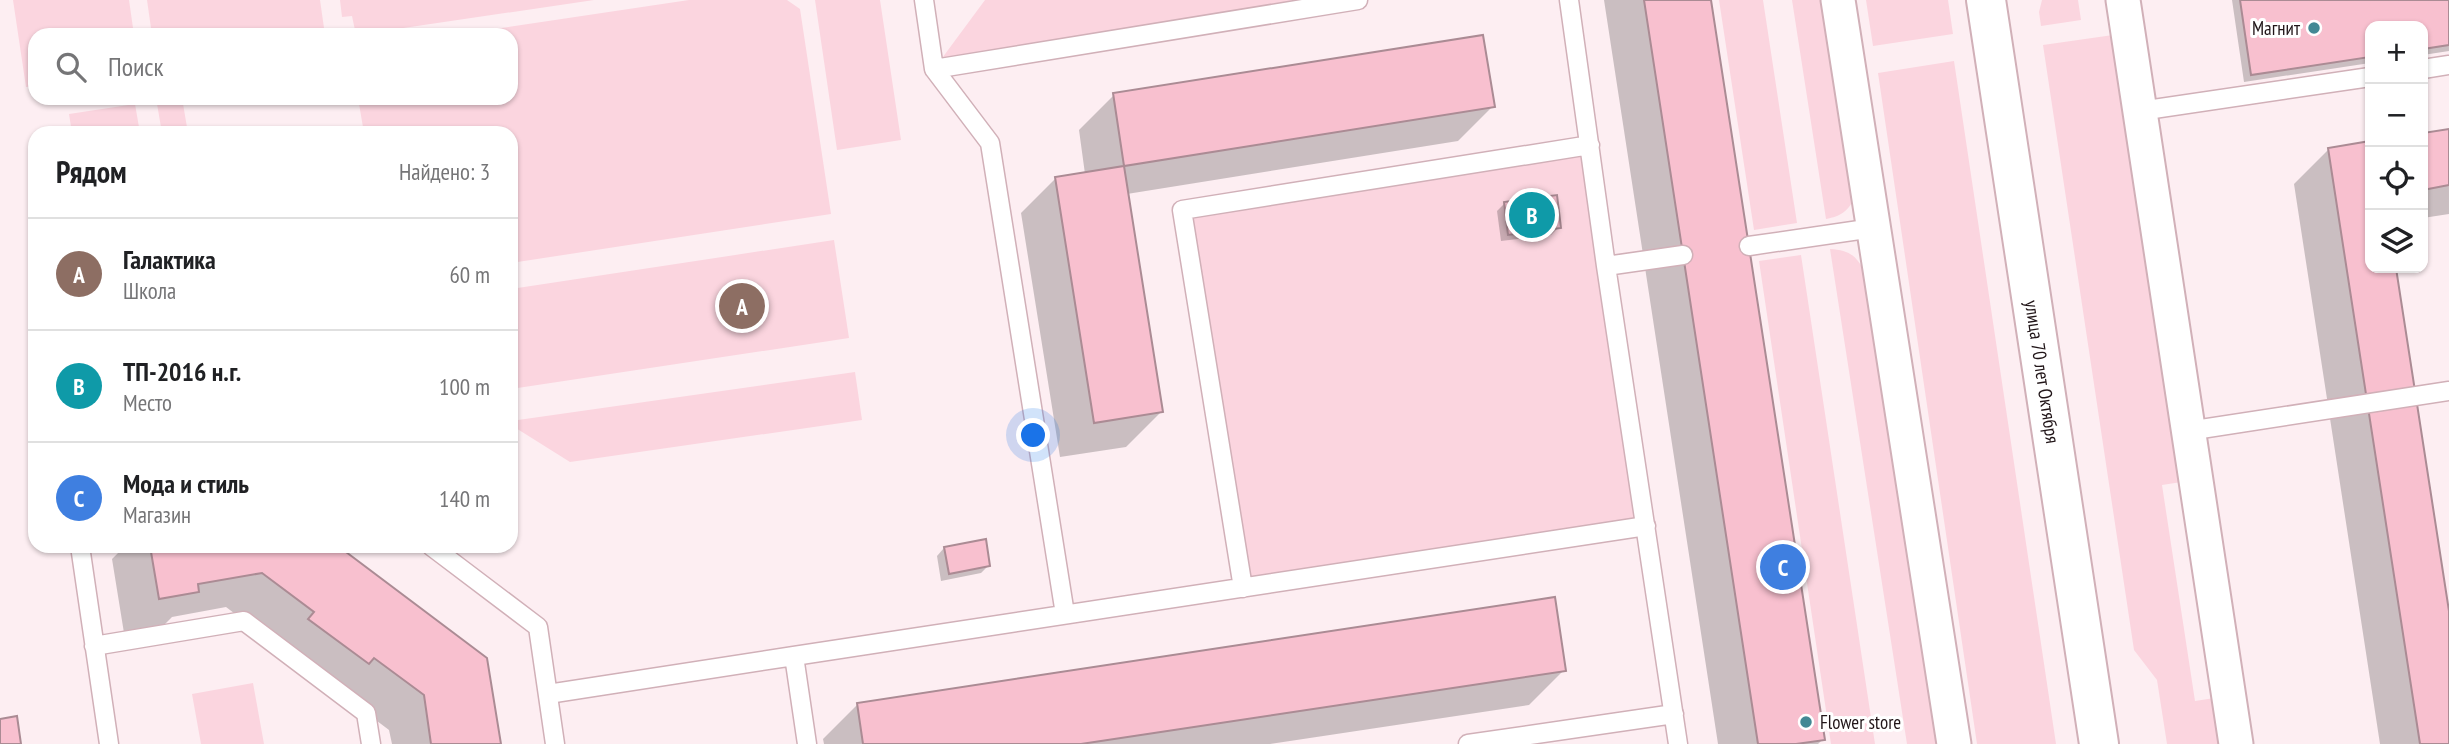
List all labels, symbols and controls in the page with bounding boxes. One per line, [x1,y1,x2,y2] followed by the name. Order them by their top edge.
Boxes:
[2252,16,2301,40] place label: Магнит
[2306,20,2322,36] marker: Магнит
[2365,21,2428,273] map controls
[2365,21,2428,84] button: +
[28,28,518,105] search box
[52,48,90,86] icon: search
[108,50,164,83] text: Поиск
[2365,84,2428,147] button: −
[2365,147,2428,210] button: locate
[56,152,127,191] text: Рядом
[399,157,490,186] text: Найдено: 3
[1509,189,1555,241] pin: B
[2365,210,2428,273] button: layers
[123,243,216,276] text: Галактика
[73,260,85,289] text: A
[449,260,490,289] text: 60 m
[123,276,176,305] text: Школа
[719,280,765,332] pin: A
[2020,298,2065,445] street label: улица 70 лет Октября
[123,355,241,388] text: ТП-2016 н.г.
[73,372,85,401] text: B
[439,372,490,401] text: 100 m
[123,388,172,417] text: Место
[1016,418,1050,452] your location
[123,467,249,500] text: Мода и стиль
[74,484,84,513] text: C
[439,484,490,513] text: 140 m
[123,500,191,529] text: Магазин
[1760,541,1806,593] pin: C
[1820,710,1901,734] place label: Flower store
[1798,714,1814,730] marker: Flower store

